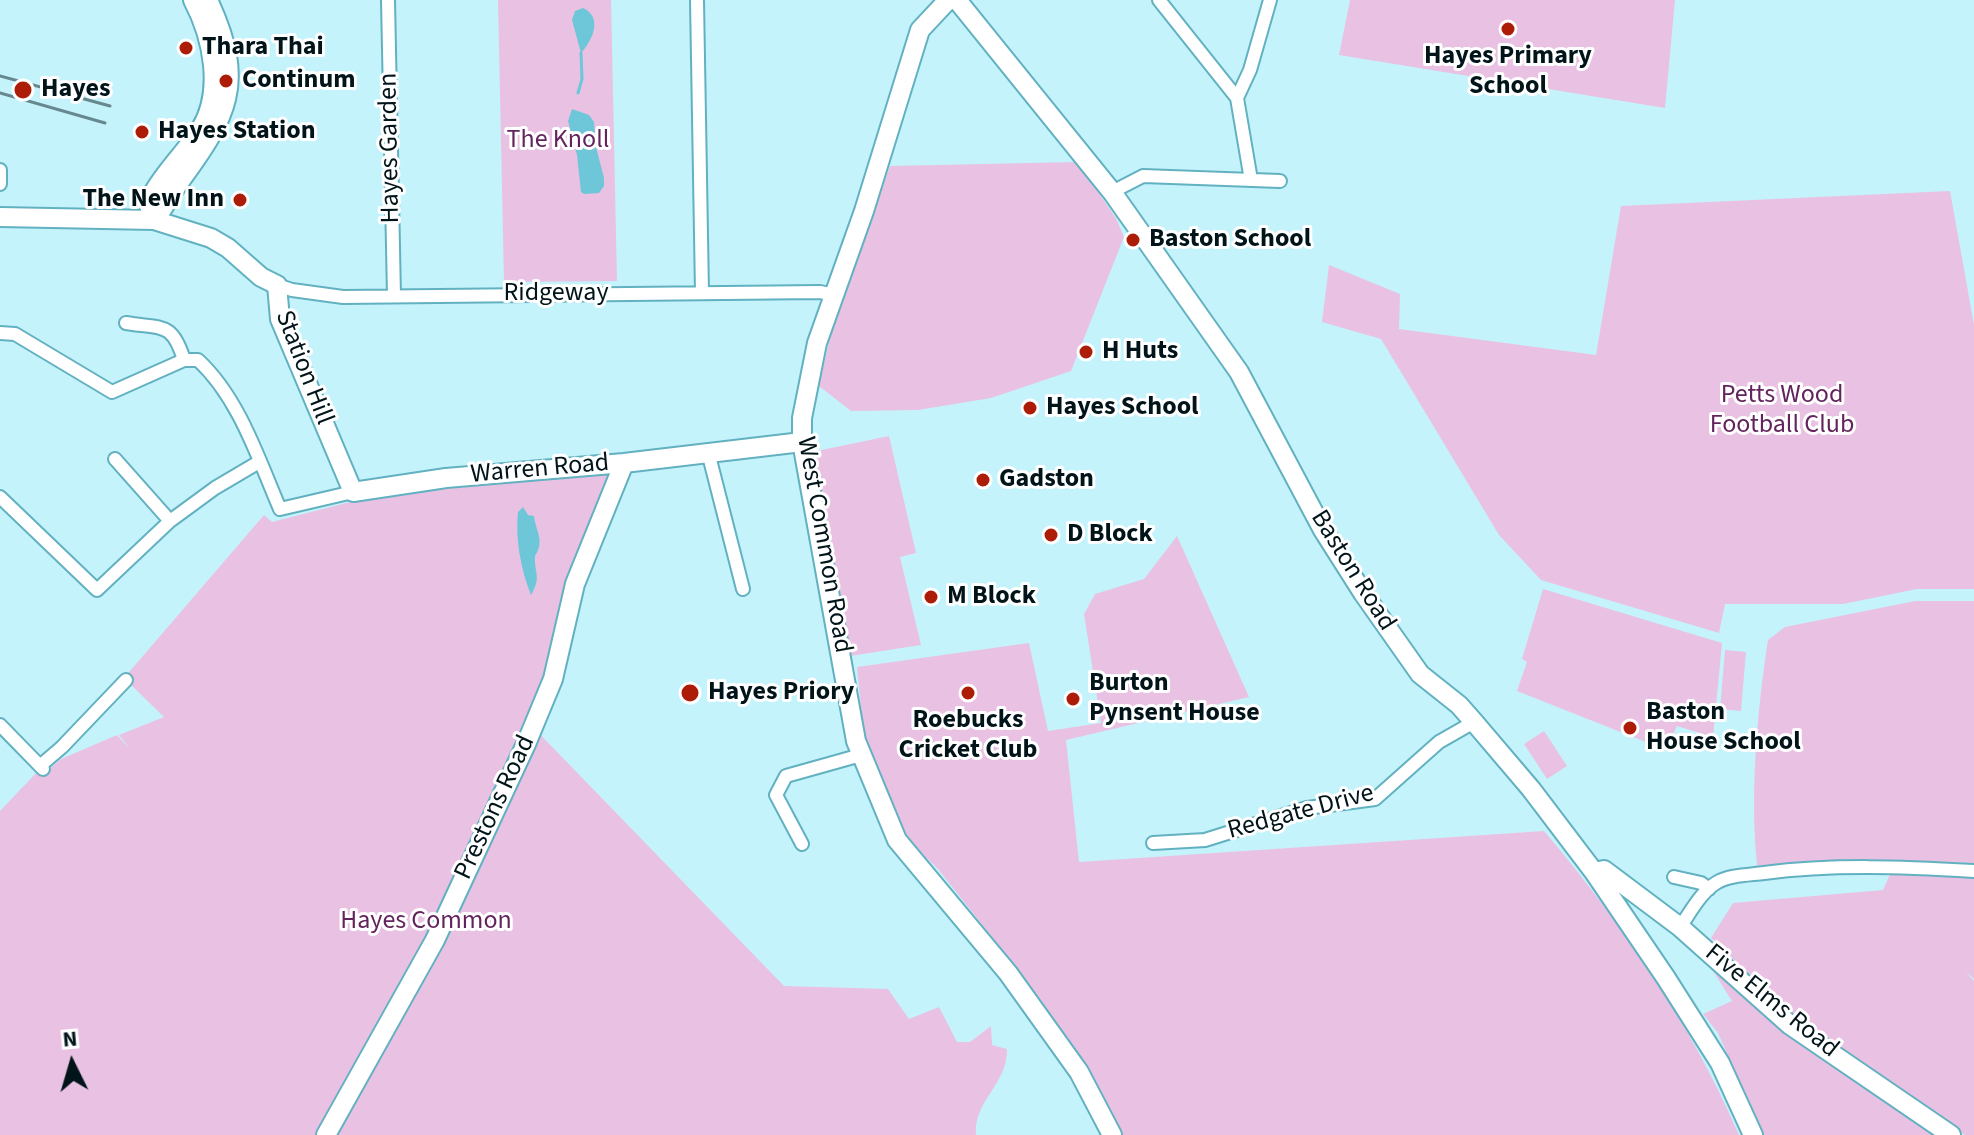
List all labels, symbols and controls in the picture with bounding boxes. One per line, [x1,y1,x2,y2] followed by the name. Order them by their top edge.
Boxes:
[1499,20,1517,38] marker: Hayes Primary School
[202,32,324,64] place label: Thara Thai
[177,39,195,57] marker: Thara Thai
[1424,41,1592,102] place label: Hayes Primary School
[242,65,355,97] place label: Continum
[217,72,235,90] marker: Continum
[374,72,408,224] street label: Hayes Garden
[41,74,111,106] place label: Hayes
[12,79,34,101] marker: Hayes
[158,116,316,148] place label: Hayes Station
[133,123,151,141] marker: Hayes Station
[507,125,609,157] park label: The Knoll
[82,184,224,216] place label: The New Inn
[231,191,249,209] marker: The New Inn
[1149,224,1311,256] place label: Baston School
[1124,231,1142,249] marker: Baston School
[503,278,609,310] street label: Ridgeway
[267,307,339,429] street label: Station Hill
[1102,336,1178,368] place label: H Huts
[1077,343,1095,361] marker: H Huts
[1710,380,1854,442] park label: Petts Wood Football Club
[1046,392,1199,424] place label: Hayes School
[1021,399,1039,417] marker: Hayes School
[789,434,857,656] street label: West Common Road
[469,448,611,492] street label: Warren Road
[999,464,1094,496] place label: Gadston
[974,471,992,489] marker: Gadston
[1303,505,1401,637] street label: Baston Road
[1067,519,1153,551] place label: D Block
[1042,526,1060,544] marker: D Block
[947,581,1036,613] place label: M Block
[922,588,940,606] marker: M Block
[1089,668,1260,730] place label: Burton Pynsent House
[708,677,854,709] place label: Hayes Priory
[679,682,701,704] marker: Hayes Priory
[959,684,977,702] marker: Roebucks Cricket Club
[1064,690,1082,708] marker: Burton Pynsent House
[1646,697,1801,758] place label: Baston House School
[899,705,1037,766] place label: Roebucks Cricket Club
[1621,719,1639,737] marker: Baston House School
[449,731,543,885] street label: Prestons Road
[1224,778,1378,848] street label: Redgate Drive
[340,906,512,938] park label: Hayes Common
[1698,939,1844,1065] street label: Five Elms Road
[32,1023,112,1103] north arrow
[61,1023,79,1056] text: N

